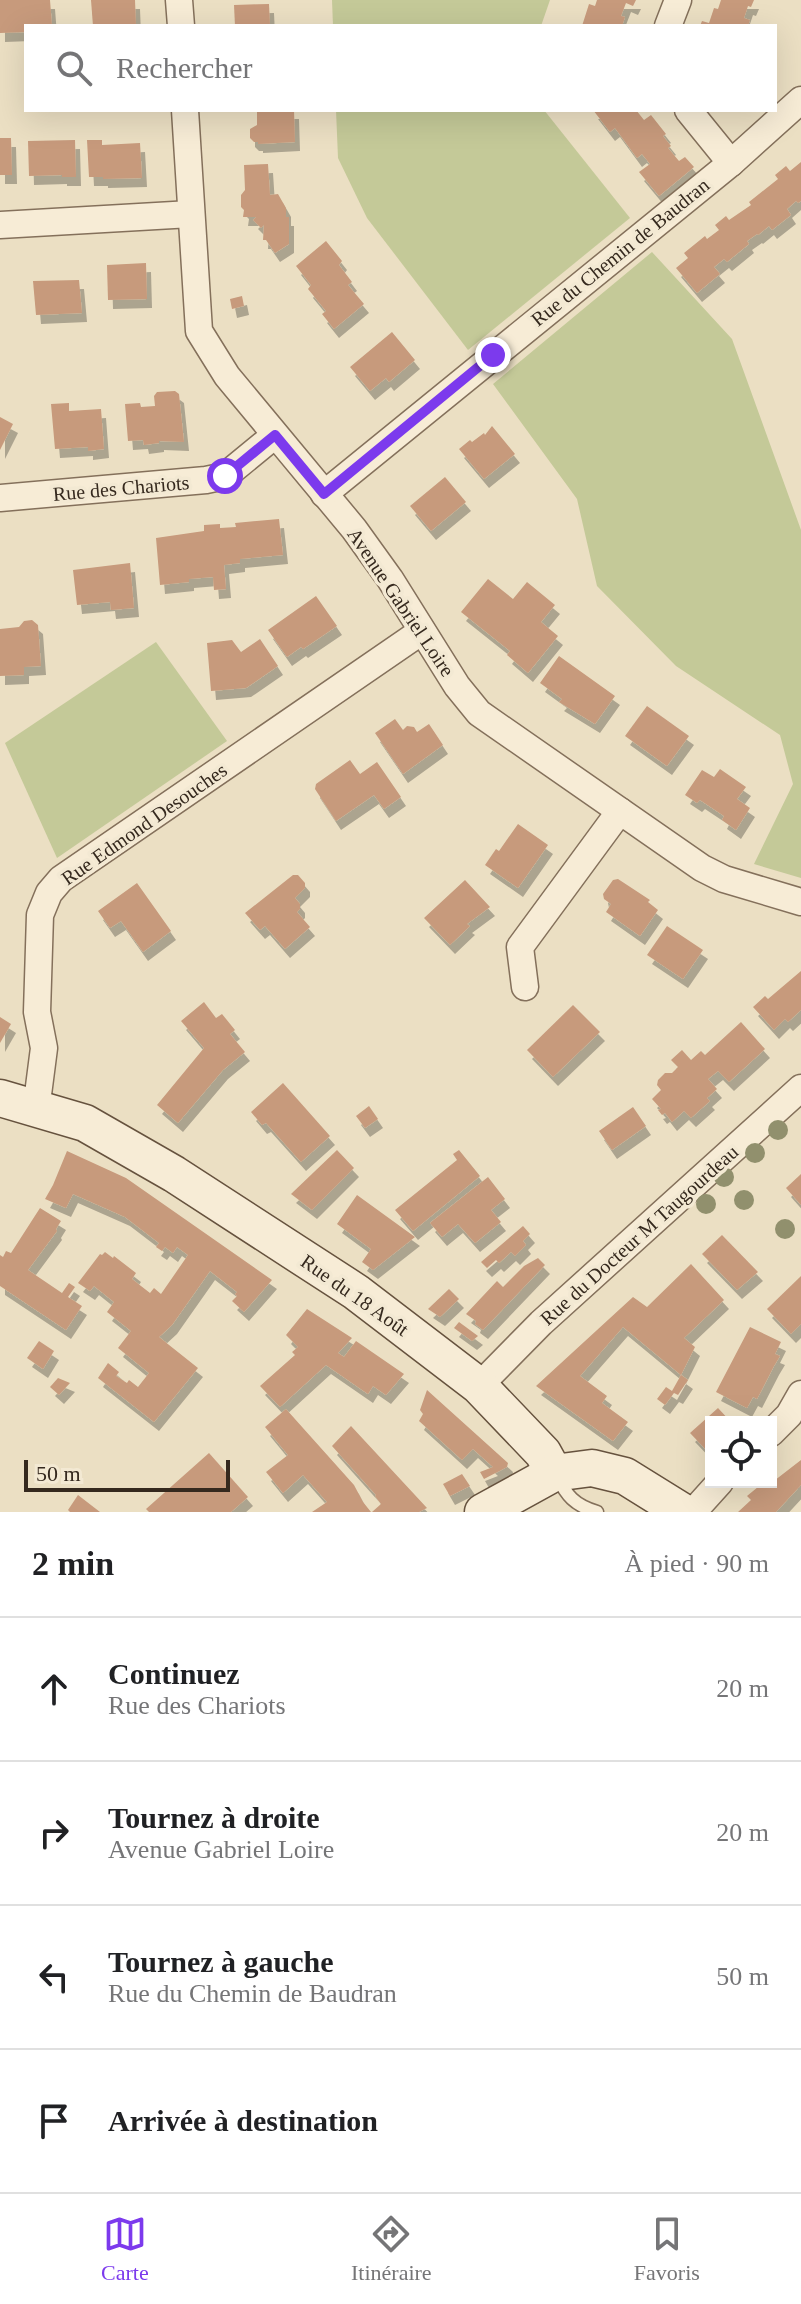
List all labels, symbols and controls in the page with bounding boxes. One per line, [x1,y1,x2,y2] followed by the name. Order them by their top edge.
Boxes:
[24,24,777,112] search box
[52,46,96,90] icon: search
[116,51,253,84] text: Rechercher
[527,174,713,330] street label: Rue du Chemin de Baudran
[475,337,511,373] route end
[207,458,243,494] route start
[52,471,190,505] street label: Rue des Chariots
[343,524,459,680] street label: Avenue Gabriel Loire
[57,758,231,889] street label: Rue Edmond Desouches
[536,1140,743,1330] street label: Rue du Docteur M Taugourdeau
[297,1250,413,1340] street label: Rue du 18 Août
[705,1416,777,1488] map controls
[705,1416,777,1488] button: locate
[24,1456,230,1492] scale bar
[36,1461,81,1486] text: 50 m
[32,1545,114,1582] text: 2 min
[625,1549,769,1578] text: À pied · 90 m
[108,1657,240,1690] text: Continuez
[32,1667,76,1711] icon: ahead
[716,1674,769,1703] text: 20 m
[108,1691,286,1720] text: Rue des Chariots
[108,1801,320,1834] text: Tournez à droite
[32,1811,76,1855] icon: right
[716,1818,769,1847] text: 20 m
[108,1835,334,1864] text: Avenue Gabriel Loire
[108,1945,334,1978] text: Tournez à gauche
[32,1955,76,1999] icon: left
[716,1962,769,1991] text: 50 m
[108,1979,397,2008] text: Rue du Chemin de Baudran
[32,2099,76,2143] icon: arrive
[108,2104,378,2137] text: Arrivée à destination
[101,2212,149,2286] tab: Carte
[351,2212,432,2286] tab: Itinéraire
[634,2212,700,2286] tab: Favoris

